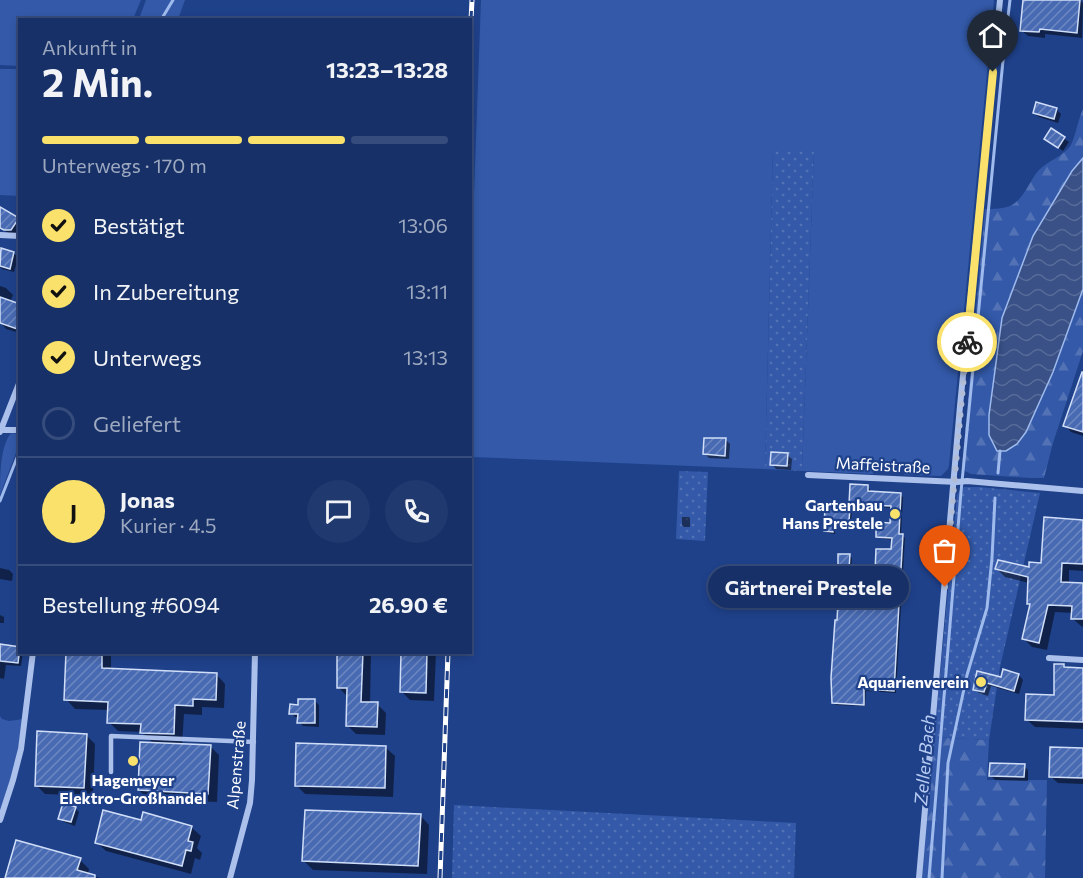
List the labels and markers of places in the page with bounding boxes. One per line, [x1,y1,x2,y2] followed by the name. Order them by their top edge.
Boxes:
[967,10,1018,72] pin
[782,495,883,532] place label: Gartenbau Hans Prestele
[888,507,902,521] marker: Gartenbau Hans Prestele
[919,525,970,587] pin
[708,566,909,608] callout: Gärtnerei Prestele
[857,672,969,691] place label: Aquarienverein
[974,675,988,689] marker: Aquarienverein
[126,754,140,768] marker: Hagemeyer Elektro-Großhandel
[59,770,207,807] place label: Hagemeyer Elektro-Großhandel

